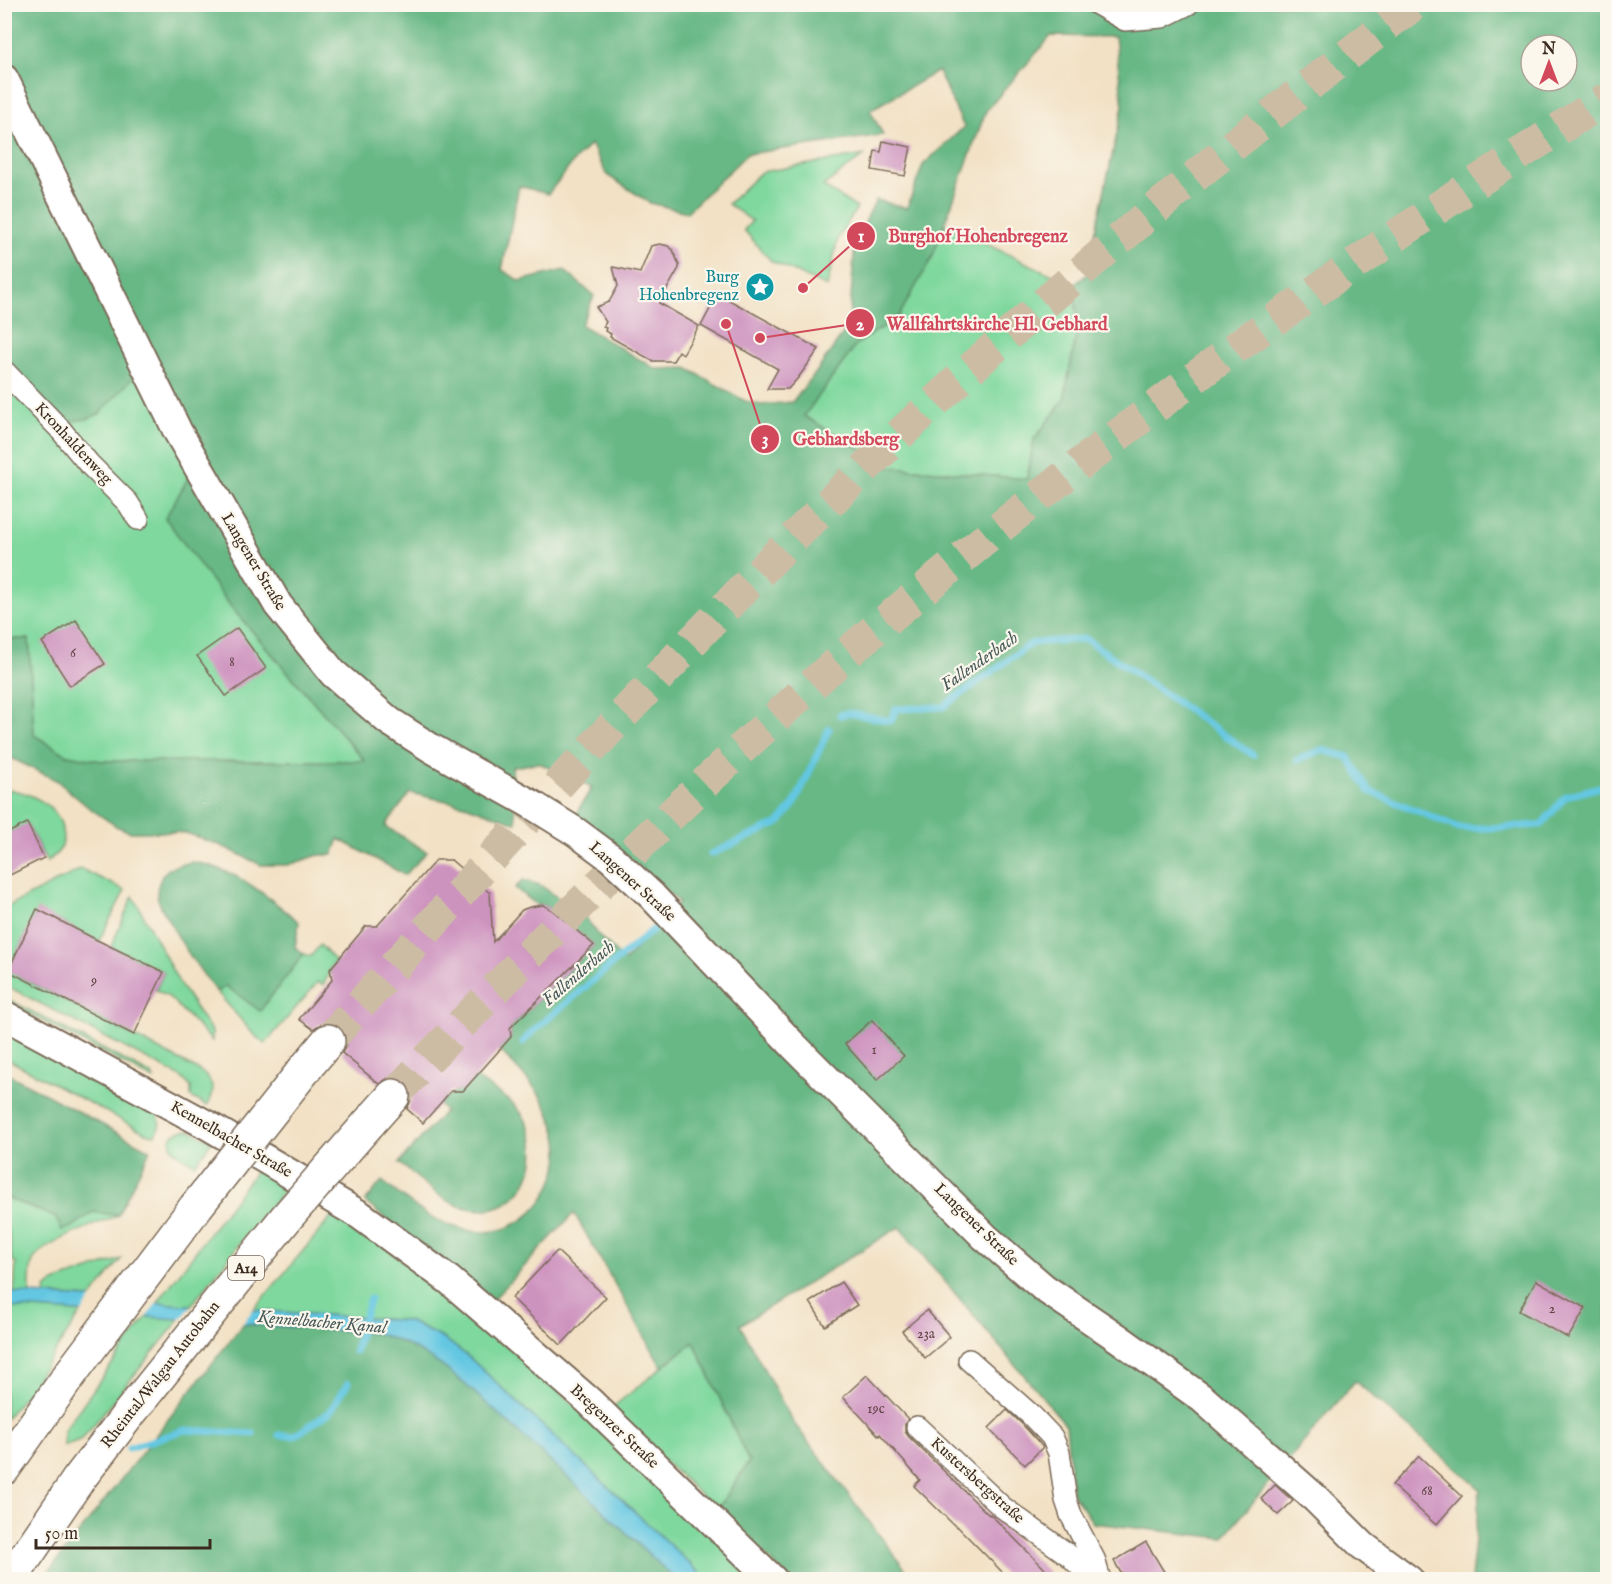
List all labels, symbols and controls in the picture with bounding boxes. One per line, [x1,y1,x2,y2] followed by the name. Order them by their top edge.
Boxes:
[1519,33,1579,93] north arrow
[1541,40,1556,60] text: N
[846,218,1080,254] callout: Burghof Hohenbregenz
[858,226,865,249] text: 1
[888,226,1069,249] text: Burghof Hohenbregenz
[639,268,739,306] place label: Burg Hohenbregenz
[744,271,776,303] place icon: Burg Hohenbregenz
[845,305,1120,341] callout: Wallfahrtskirche Hl. Gebhard
[856,314,865,337] text: 2
[885,314,1108,337] text: Wallfahrtskirche Hl. Gebhard
[30,399,116,489] street label: Kronhaldenweg
[750,421,911,457] callout: Gebhardsberg
[762,429,768,452] text: 3
[793,429,900,452] text: Gebhardsberg
[216,510,290,614] street label: Langener Straße
[937,627,1023,697] water label: Fallenderbach
[70,644,77,662] house number: 6
[229,653,235,671] house number: 8
[584,838,680,926] street label: Langener Straße
[538,936,620,1012] water label: Fallenderbach
[90,972,97,990] house number: 9
[871,1041,877,1059] house number: 1
[167,1097,295,1183] street label: Kennelbacher Straße
[929,1180,1023,1270] street label: Langener Straße
[228,1256,264,1280] road number: A14
[97,1297,225,1453] street label: Rheintal/Walgau Autobahn
[1549,1300,1556,1318] house number: 2
[256,1306,389,1340] water label: Kennelbacher Kanal
[917,1325,936,1343] house number: 23a
[565,1381,663,1473] street label: Bregenzer Straße
[867,1400,885,1418] house number: 19c
[926,1434,1028,1528] street label: Kustersbergstraße
[1421,1482,1433,1500] house number: 68
[36,1512,210,1550] scale bar
[45,1523,78,1546] text: 50 m

